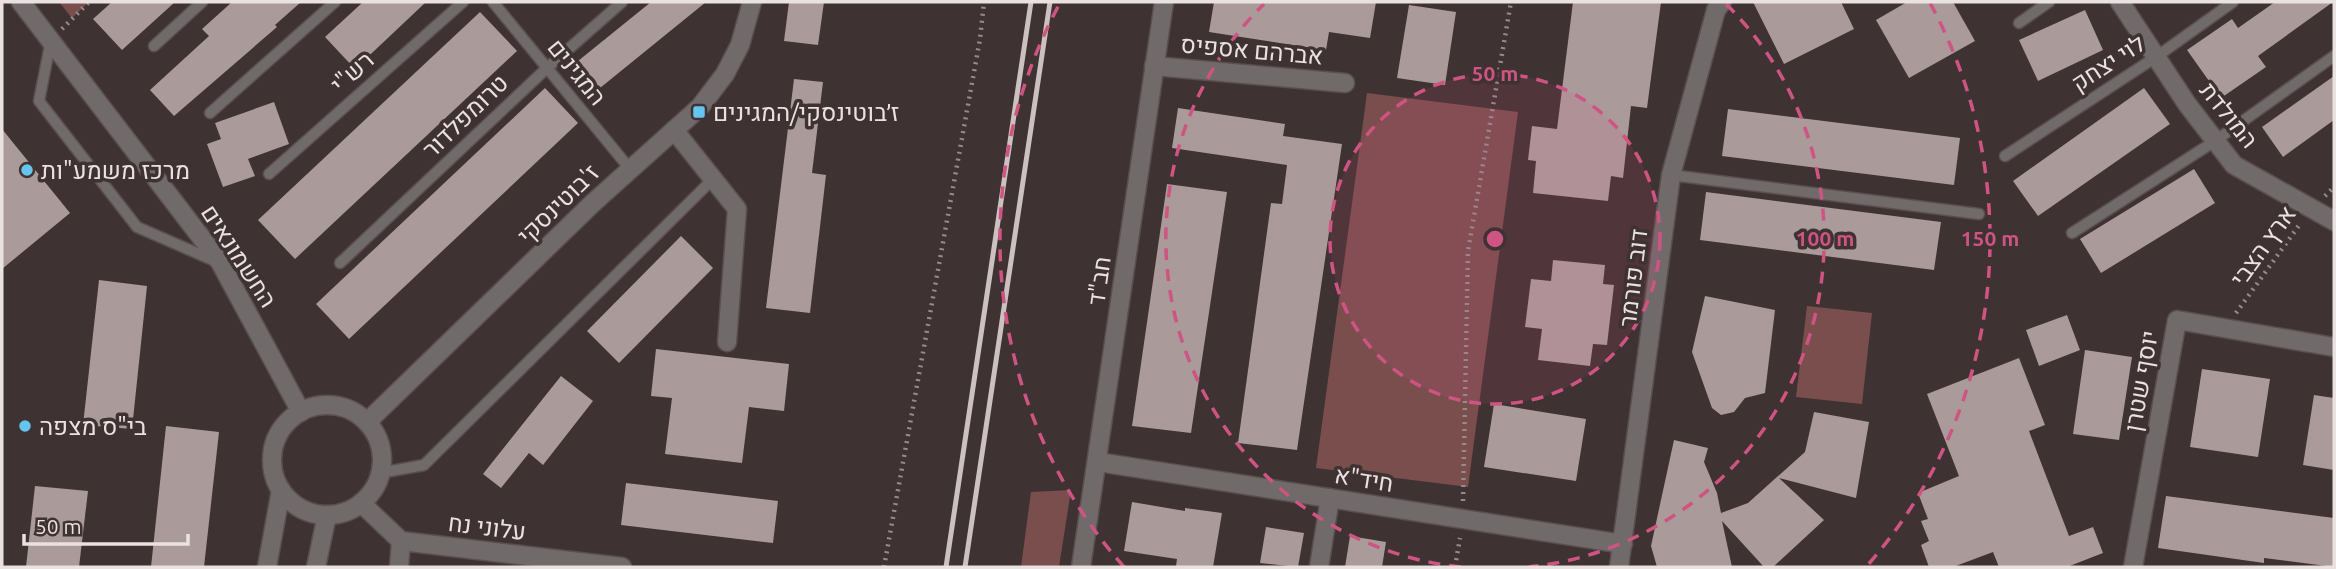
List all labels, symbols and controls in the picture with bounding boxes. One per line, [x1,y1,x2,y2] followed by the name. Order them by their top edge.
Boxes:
[2066,29,2150,97] street label: לוי יצחק
[1180,30,1324,70] street label: אברהם אספיס
[542,34,612,110] street label: המגינים
[325,46,379,98] street label: רש"י
[1472,61,1518,85] text: 50 m
[417,69,513,163] street label: טרומפלדור
[2195,77,2263,153] street label: המולדת
[713,99,899,126] place label: ז׳בוטינסקי/המגינים
[691,104,707,120] marker: ז׳בוטינסקי/המגינים
[41,157,190,184] place label: מרכז משמע"ות
[512,159,604,249] street label: ז'בוטינסקי
[19,162,35,178] marker: מרכז משמע"ות
[196,200,282,312] street label: החשמונאים
[2225,201,2301,291] street label: ארץ הצבי
[1796,226,1854,250] text: 100 m
[1961,226,2019,250] text: 150 m
[1483,227,1507,251] centre of rings
[1614,227,1652,329] street label: דוב פורמר
[1082,255,1116,307] street label: חב"ד
[2119,328,2163,434] street label: יוסף שטרן
[39,413,147,440] place label: בי"ס מצפה
[17,418,33,434] marker: בי"ס מצפה
[1333,461,1395,497] street label: חיד"א
[24,503,189,546] scale bar
[447,509,527,545] street label: עלוני נח
[35,514,82,538] text: 50 m

